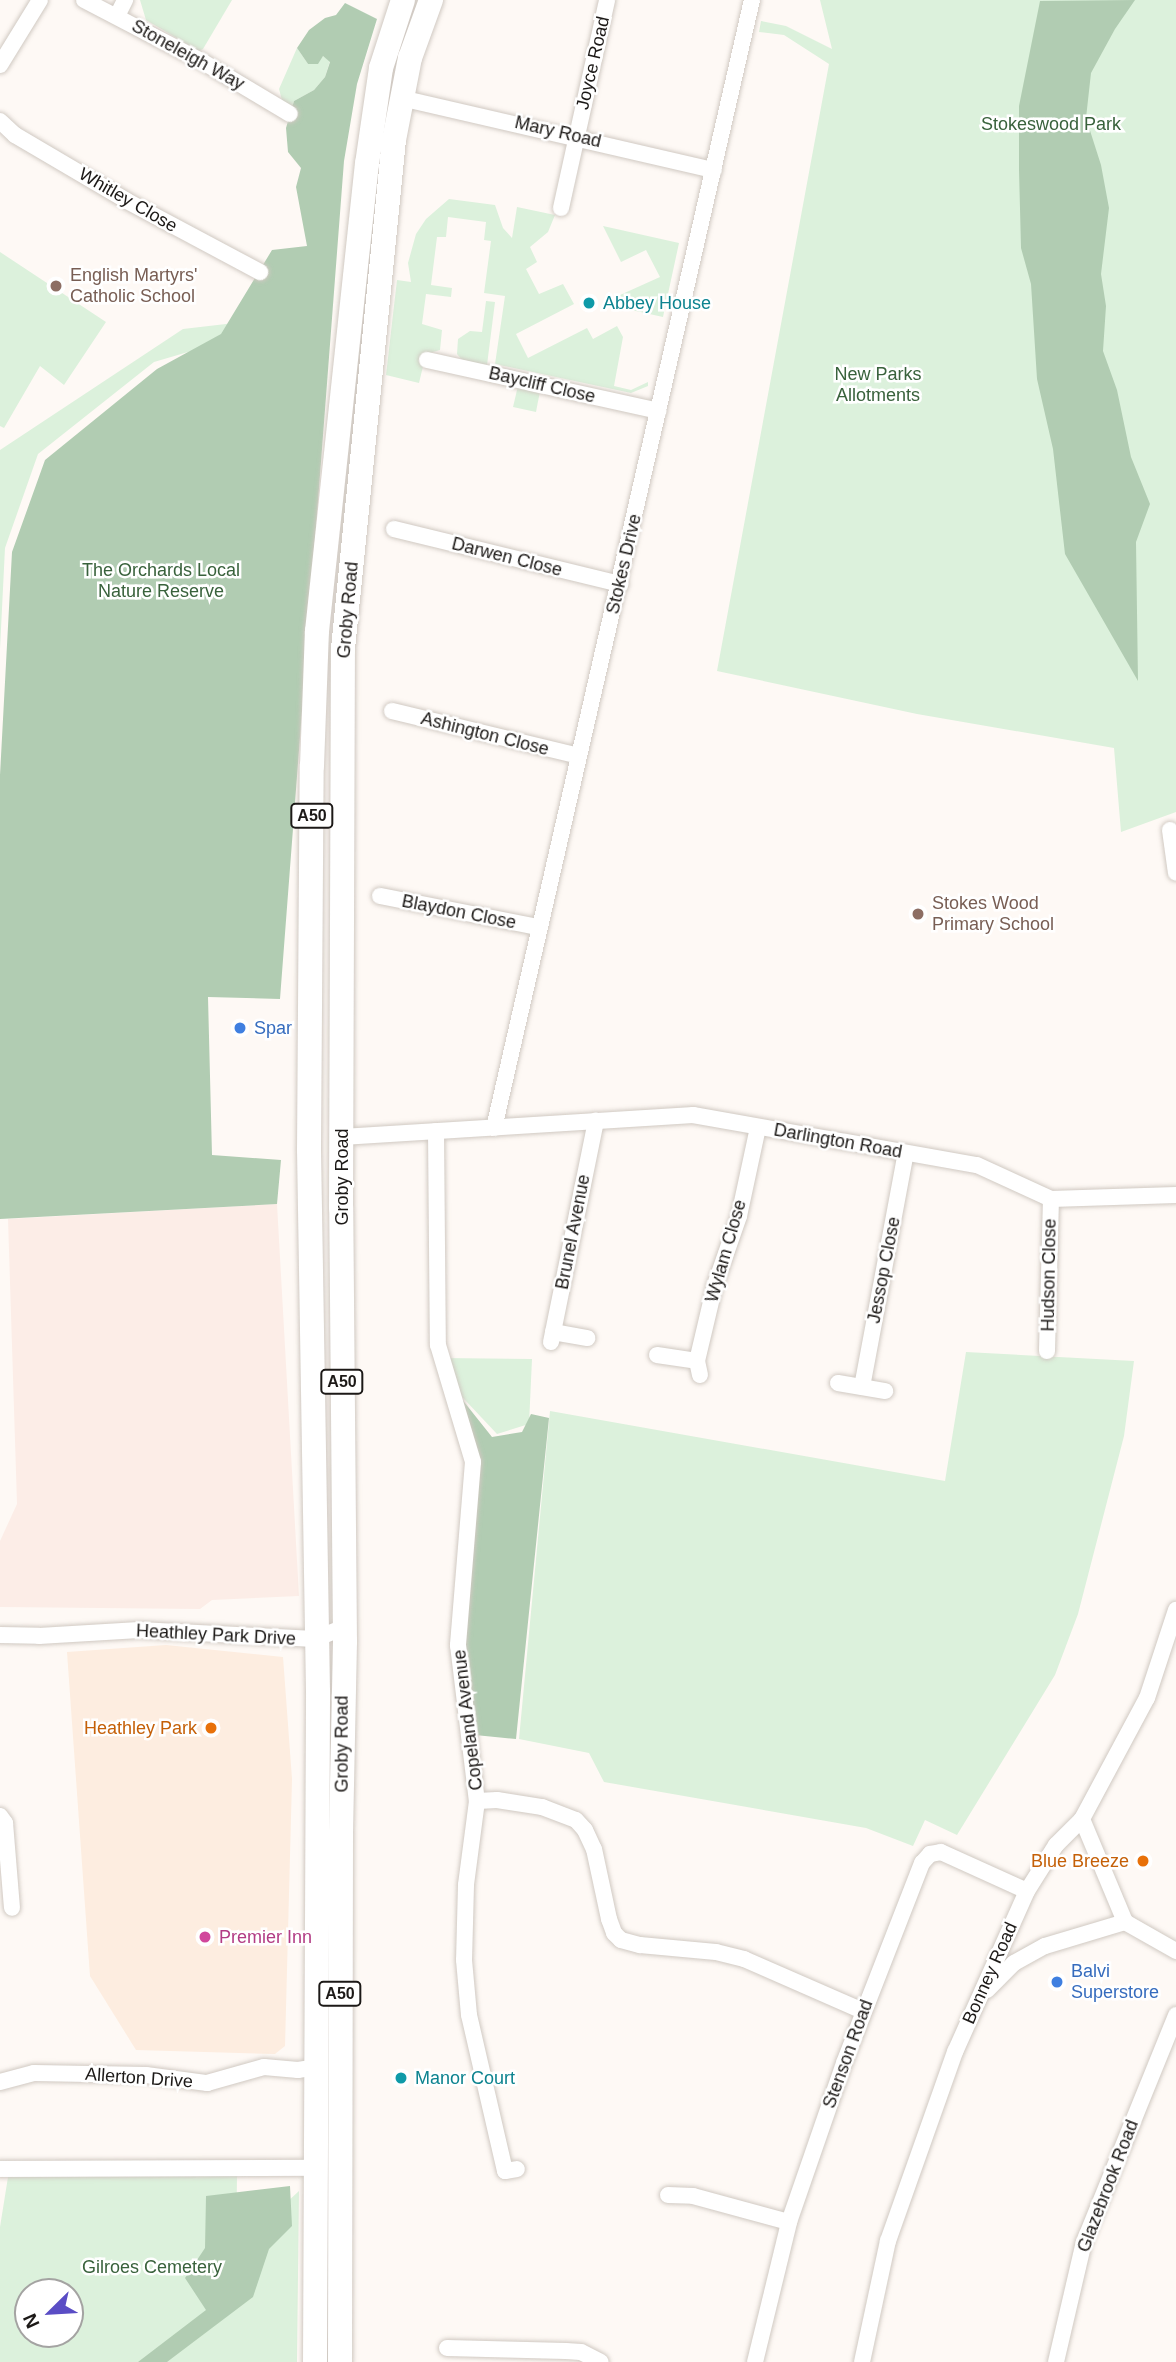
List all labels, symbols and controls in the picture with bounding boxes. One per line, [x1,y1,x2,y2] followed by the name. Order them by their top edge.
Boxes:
[572,14,614,112] street label: Joyce Road
[128,15,248,95] street label: Stoneleigh Way
[513,112,603,152] street label: Mary Road
[981,113,1121,135] park label: Stokeswood Park
[75,163,181,237] street label: Whitley Close
[70,265,197,308] place label: English Martyrs' Catholic School
[48,278,64,294] marker: English Martyrs' Catholic School
[603,292,711,314] place label: Abbey House
[581,295,597,311] marker: Abbey House
[487,362,597,408] street label: Baycliff Close
[834,364,922,406] park label: New Parks Allotments
[602,512,646,616] street label: Stokes Drive
[450,533,564,581] street label: Darwen Close
[82,560,240,602] park label: The Orchards Local Nature Reserve
[333,561,363,659] street label: Groby Road
[419,708,551,760] street label: Ashington Close
[289,804,335,828] road number: A50
[400,890,518,934] street label: Blaydon Close
[932,893,1054,936] place label: Stokes Wood Primary School
[910,906,926,922] marker: Stokes Wood Primary School
[254,1017,292,1039] place label: Spar
[232,1020,248,1036] marker: Spar
[772,1119,904,1163] street label: Darlington Road
[331,1128,353,1226] street label: Groby Road
[551,1172,595,1292] street label: Brunel Avenue
[701,1197,751,1305] street label: Wylam Close
[863,1215,905,1325] street label: Jessop Close
[1037,1218,1061,1332] street label: Hudson Close
[319,1370,365,1394] road number: A50
[136,1620,296,1650] street label: Heathley Park Drive
[449,1648,487,1792] street label: Copeland Avenue
[331,1695,353,1793] street label: Groby Road
[84,1717,197,1739] place label: Heathley Park
[203,1720,219,1736] marker: Heathley Park
[1031,1850,1129,1872] place label: Blue Breeze
[1135,1853,1151,1869] marker: Blue Breeze
[958,1919,1022,2027] street label: Bonney Road
[219,1926,312,1948] place label: Premier Inn
[197,1929,213,1945] marker: Premier Inn
[1071,1961,1159,2004] place label: Balvi Superstore
[1049,1974,1065,1990] marker: Balvi Superstore
[317,1982,363,2006] road number: A50
[818,1997,878,2111] street label: Stenson Road
[84,2063,194,2093] street label: Allerton Drive
[415,2067,515,2089] place label: Manor Court
[393,2070,409,2086] marker: Manor Court
[1073,2117,1143,2255] street label: Glazebrook Road
[82,2256,222,2278] park label: Gilroes Cemetery
[14,2278,84,2348] north arrow
[19,2310,44,2331] text: N

